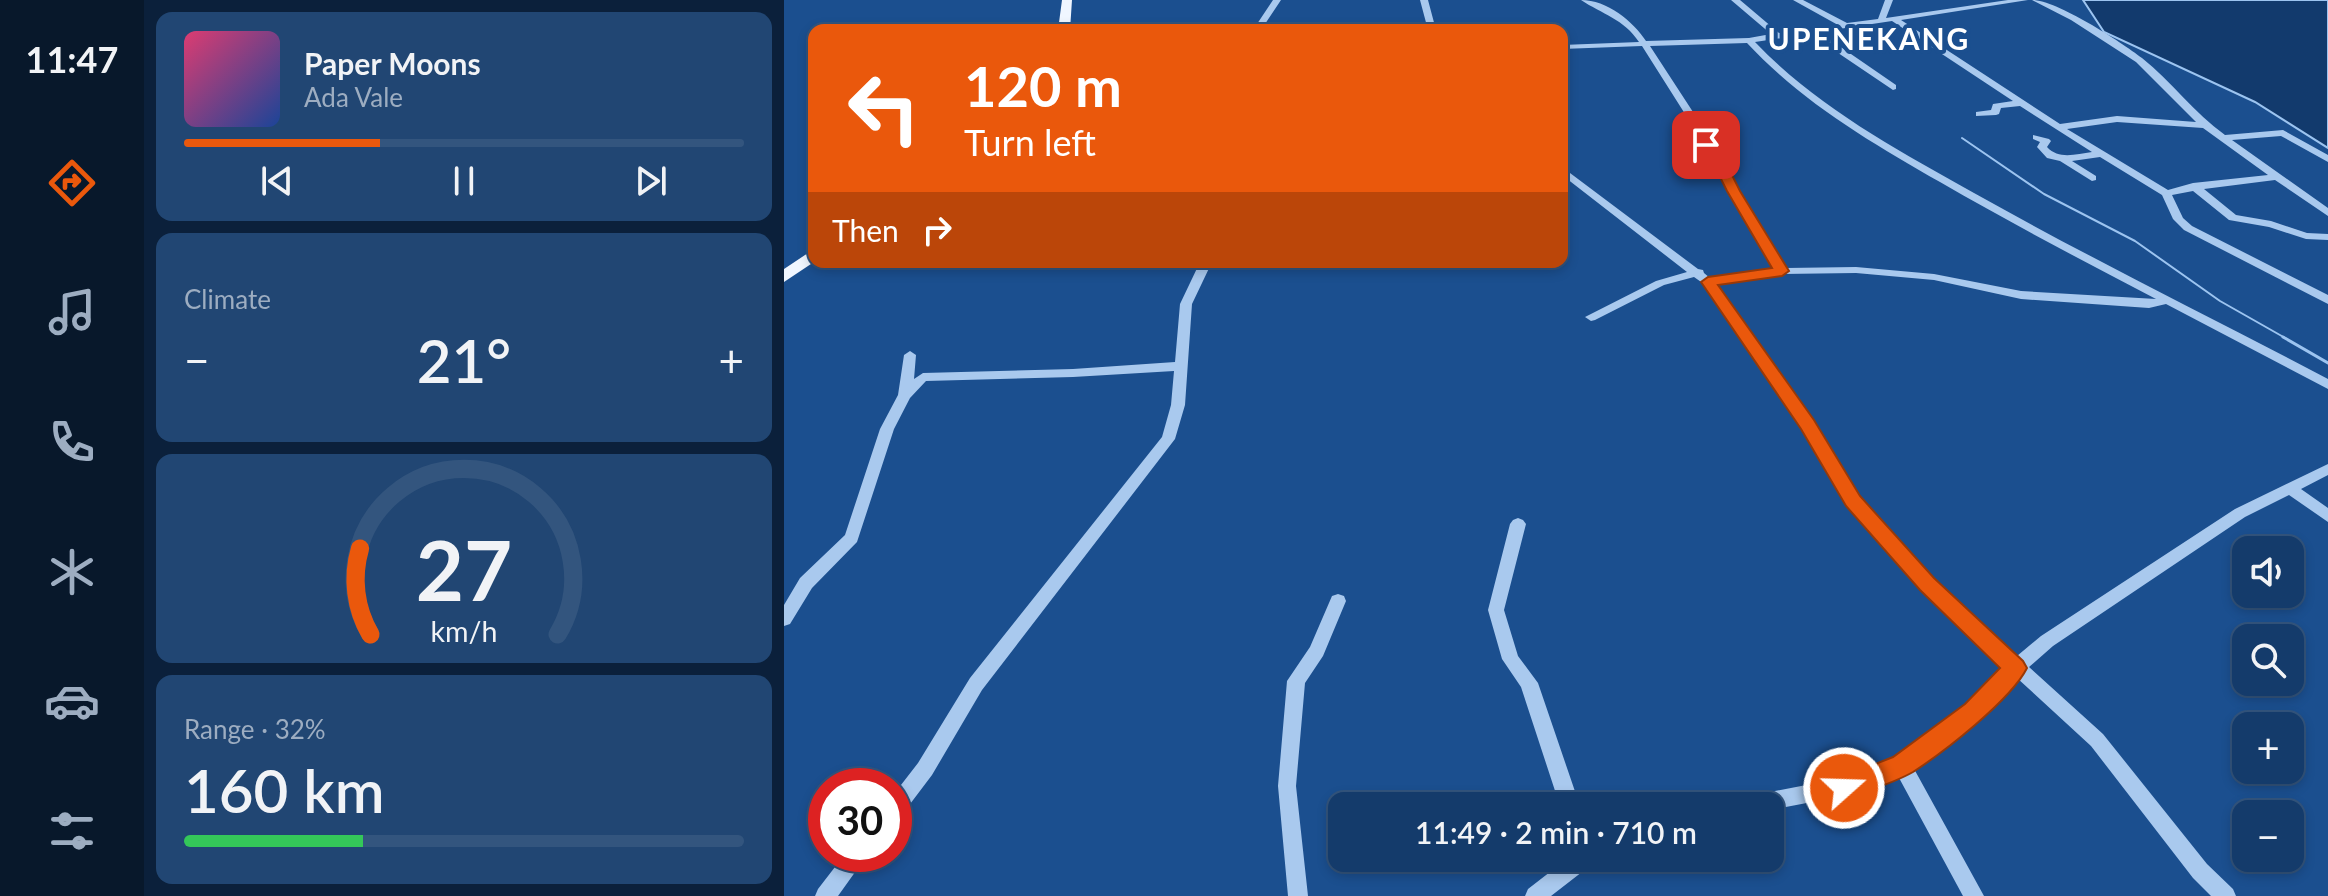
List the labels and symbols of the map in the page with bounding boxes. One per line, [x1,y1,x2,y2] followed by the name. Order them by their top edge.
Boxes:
[1768,20,1970,56] district label: UPENEKANG
[1672,111,1740,179] pin
[1802,746,1886,830] position arrow
[808,768,912,872] speed limit sign: 30

